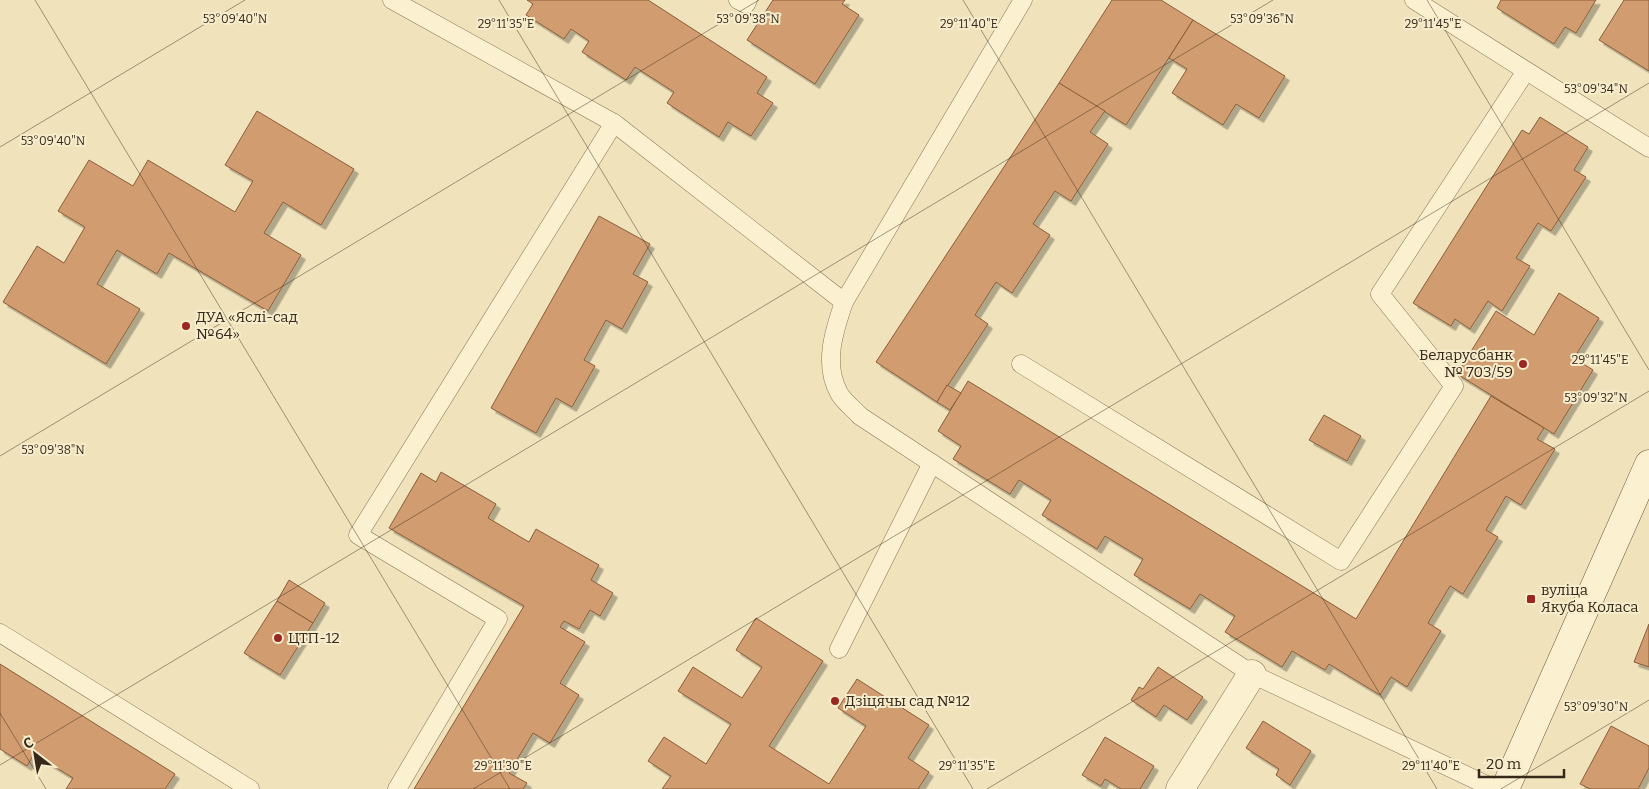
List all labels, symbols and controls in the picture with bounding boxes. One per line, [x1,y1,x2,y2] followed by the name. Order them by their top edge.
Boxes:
[203,12,268,26] text: 53°09'40"N
[716,12,780,26] text: 53°09'38"N
[1230,12,1294,26] text: 53°09'36"N
[478,17,534,31] text: 29°11'35"E
[940,17,998,31] text: 29°11'40"E
[1405,17,1461,31] text: 29°11'45"E
[1564,82,1628,96] text: 53°09'34"N
[21,134,86,148] text: 53°09'40"N
[196,308,298,343] place label: ДУА «Яслі-сад №64»
[180,320,192,332] marker: ДУА «Яслі-сад №64»
[1419,346,1513,381] place label: Беларусбанк № 703/59
[1572,353,1628,367] text: 29°11'45"E
[1517,358,1529,370] marker: Беларусбанк № 703/59
[1564,391,1628,405] text: 53°09'32"N
[21,443,85,457] text: 53°09'38"N
[1541,581,1638,616] place label: вуліца Якуба Коласа
[1525,593,1537,605] marker: вуліца Якуба Коласа
[288,629,340,647] place label: ЦТП-12
[272,632,284,644] marker: ЦТП-12
[845,692,970,710] place label: Дзіцячы сад №12
[829,695,841,707] marker: Дзіцячы сад №12
[1564,700,1629,714] text: 53°09'30"N
[10,729,60,779] north arrow
[20,734,37,753] text: С
[1479,746,1564,778] scale bar
[1486,755,1522,773] text: 20 m
[474,759,532,773] text: 29°11'30"E
[939,759,995,773] text: 29°11'35"E
[1402,759,1460,773] text: 29°11'40"E

